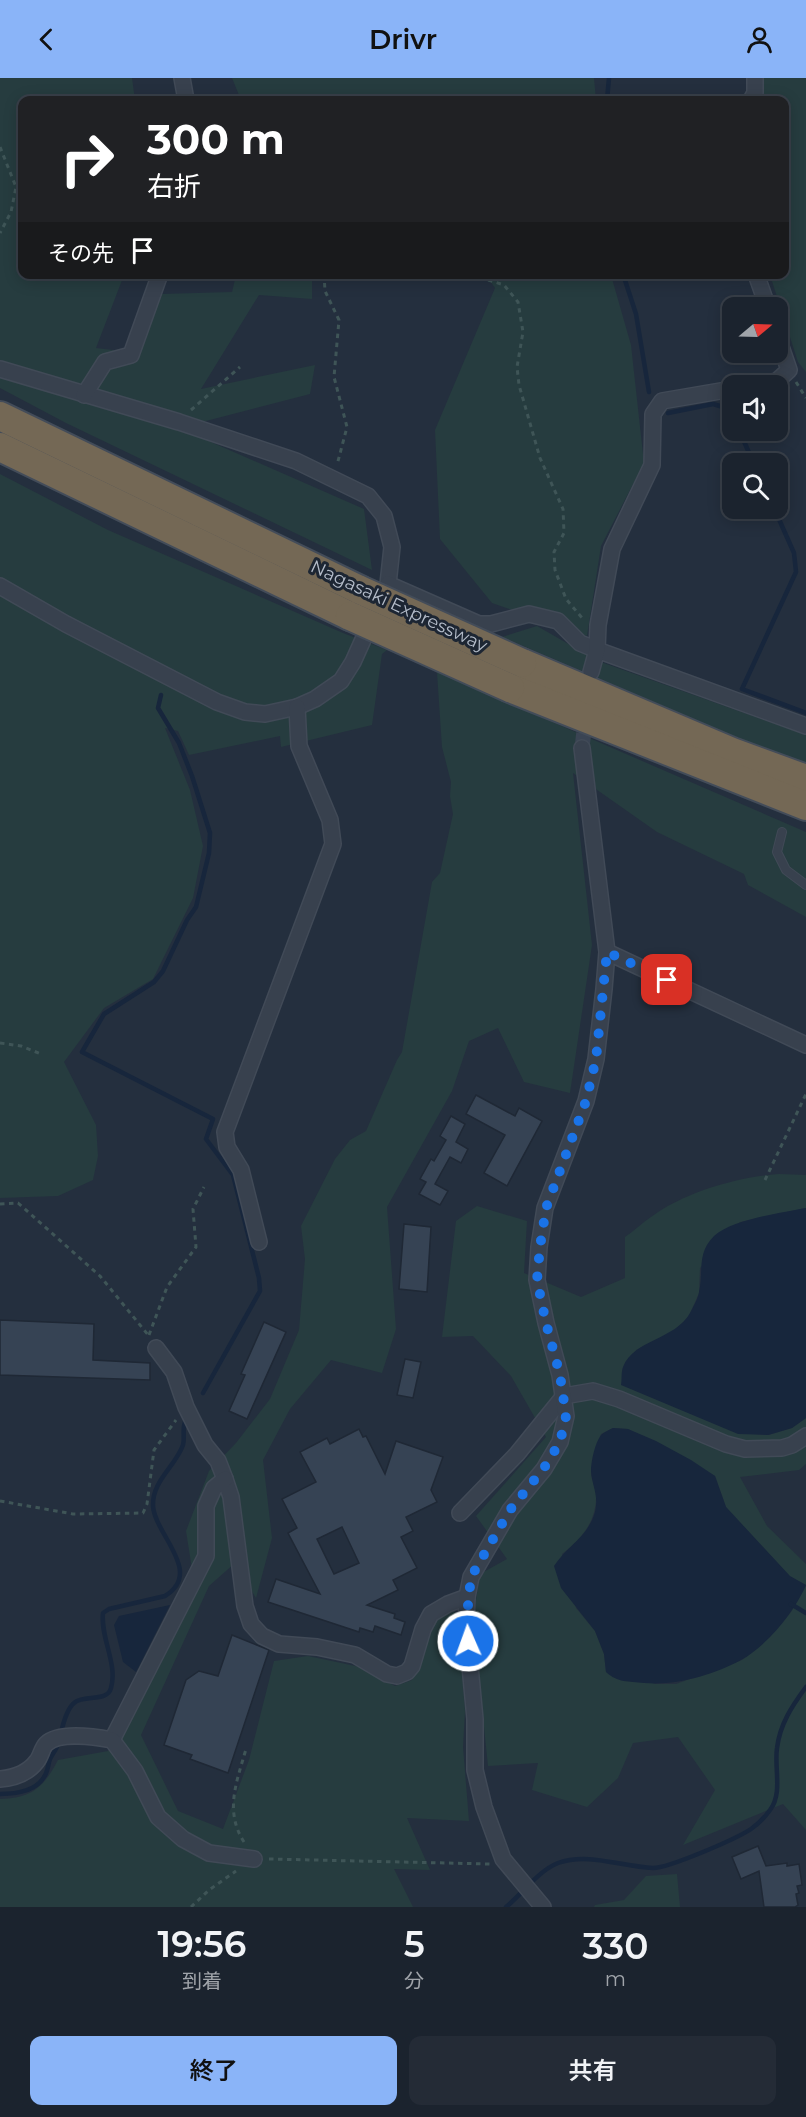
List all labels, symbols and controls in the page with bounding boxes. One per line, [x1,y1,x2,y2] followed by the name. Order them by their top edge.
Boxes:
[30,23,63,56] icon: back
[369,23,437,56] text: Drivr
[743,23,776,56] icon: person
[147,113,285,165] text: 300 m
[48,120,126,198] icon: right
[147,170,201,203] text: 右折
[126,234,159,267] icon: arrive
[48,240,114,267] text: その先
[722,297,788,363] north arrow
[722,297,788,519] map controls
[722,375,788,441] button: sound
[722,453,788,519] button: search
[307,555,491,657] street label: Nagasaki Expressway
[641,954,692,1005] pin
[650,963,683,996] icon: arrive
[436,1609,500,1673] position arrow
[158,1922,246,1966] text: 19:56
[404,1922,425,1966] text: 5
[582,1924,648,1968] text: 330
[605,1967,626,1991] text: m
[182,1969,222,1993] text: 到着
[404,1969,424,1993] text: 分
[30,2036,397,2105] button: 終了
[409,2036,776,2105] button: 共有

